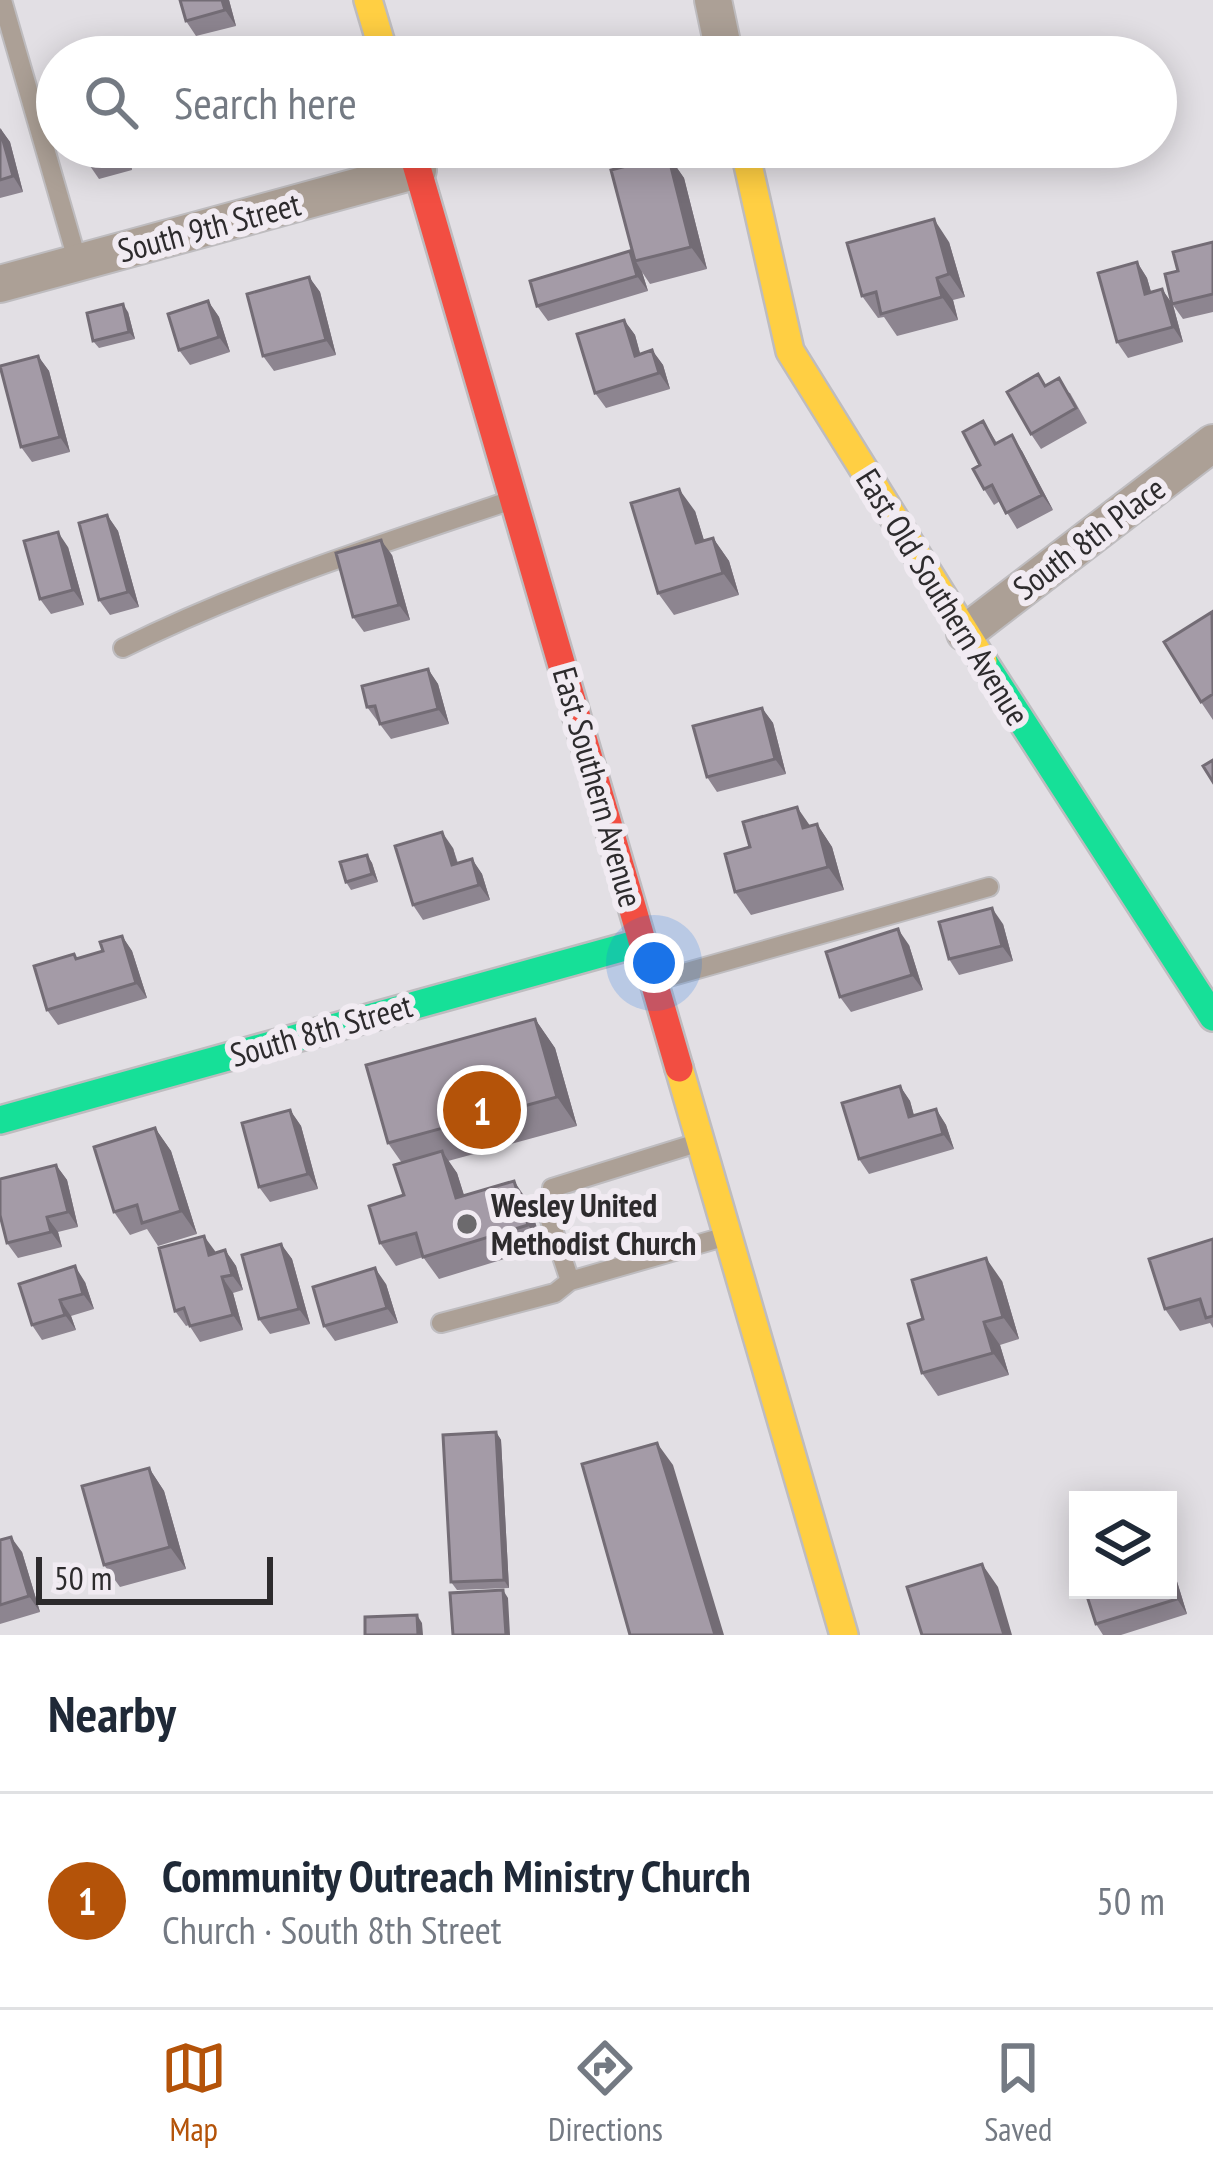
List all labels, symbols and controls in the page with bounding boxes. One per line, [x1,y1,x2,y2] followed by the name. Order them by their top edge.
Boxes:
[36,36,1177,168] search box
[78,69,144,135] icon: search
[174,73,357,131] text: Search here
[113,182,305,271] street label: South 9th Street
[847,460,1040,733] street label: East Old Southern Avenue
[1004,466,1173,609] street label: South 8th Place
[544,662,653,912] street label: East Southern Avenue
[624,933,684,993] your location
[225,983,417,1076] street label: South 8th Street
[443,1065,521,1155] pin: 1
[490,1183,696,1264] place label: Wesley United Methodist Church
[454,1211,480,1237] marker: Wesley United Methodist Church
[1069,1491,1177,1599] map controls
[1069,1491,1177,1599] button: layers
[36,1551,273,1604] scale bar
[54,1556,112,1599] text: 50 m
[48,1680,176,1746] text: Nearby
[162,1846,751,1904] text: Community Outreach Ministry Church
[78,1875,96,1926] text: 1
[1096,1875,1165,1926] text: 50 m
[162,1904,502,1955] text: Church · South 8th Street
[161,2035,227,2150] tab: Map
[548,2035,663,2150] tab: Directions
[984,2035,1052,2150] tab: Saved

